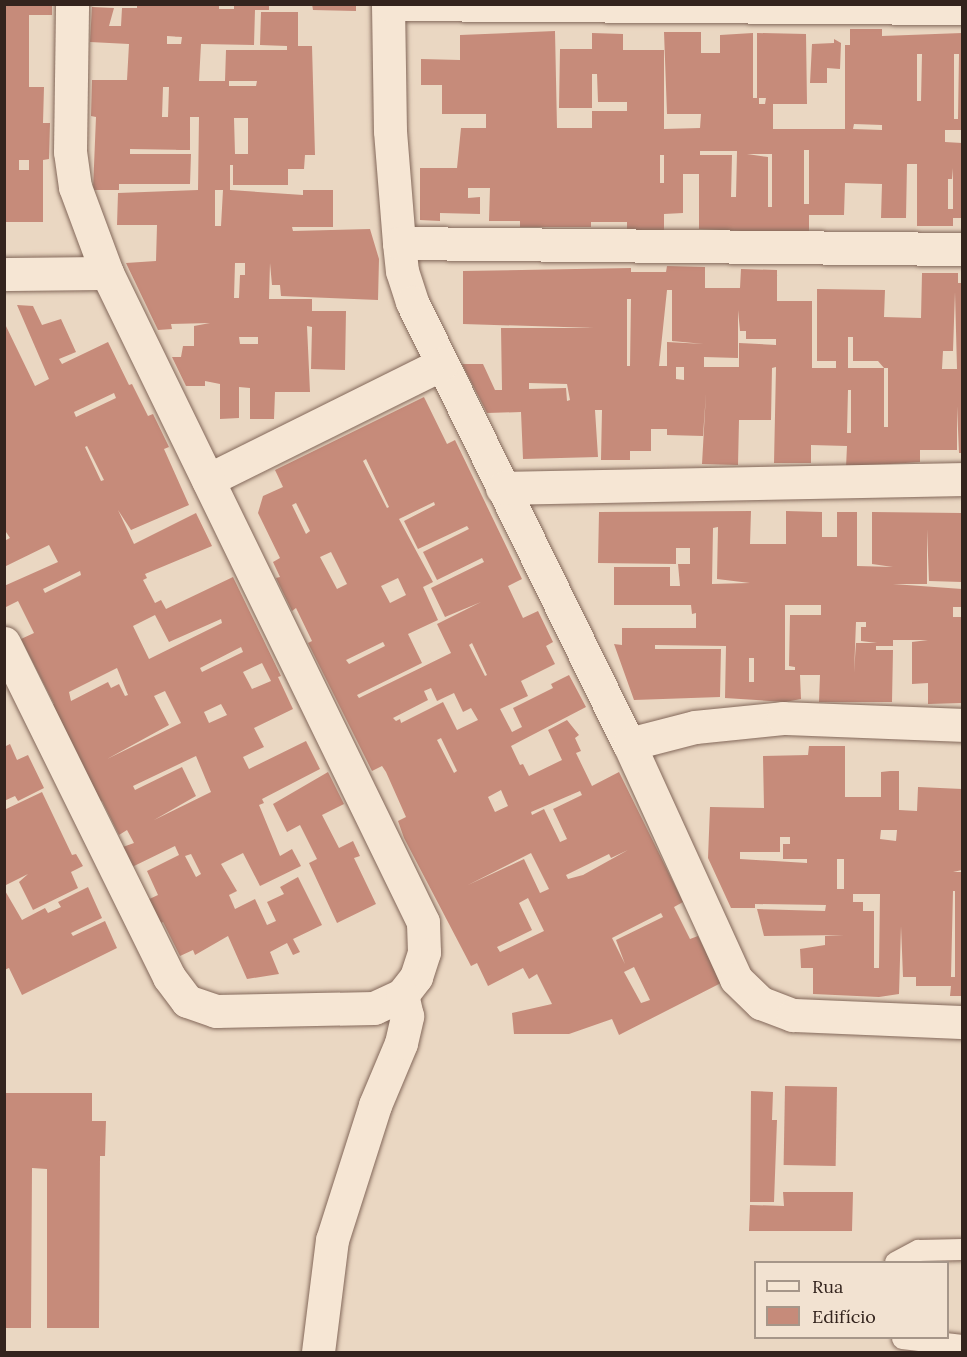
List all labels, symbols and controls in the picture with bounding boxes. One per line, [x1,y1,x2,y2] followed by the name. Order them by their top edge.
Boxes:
[754,1261,949,1339] legend
[812,1275,843,1298] text: Rua
[812,1305,876,1328] text: Edifício

